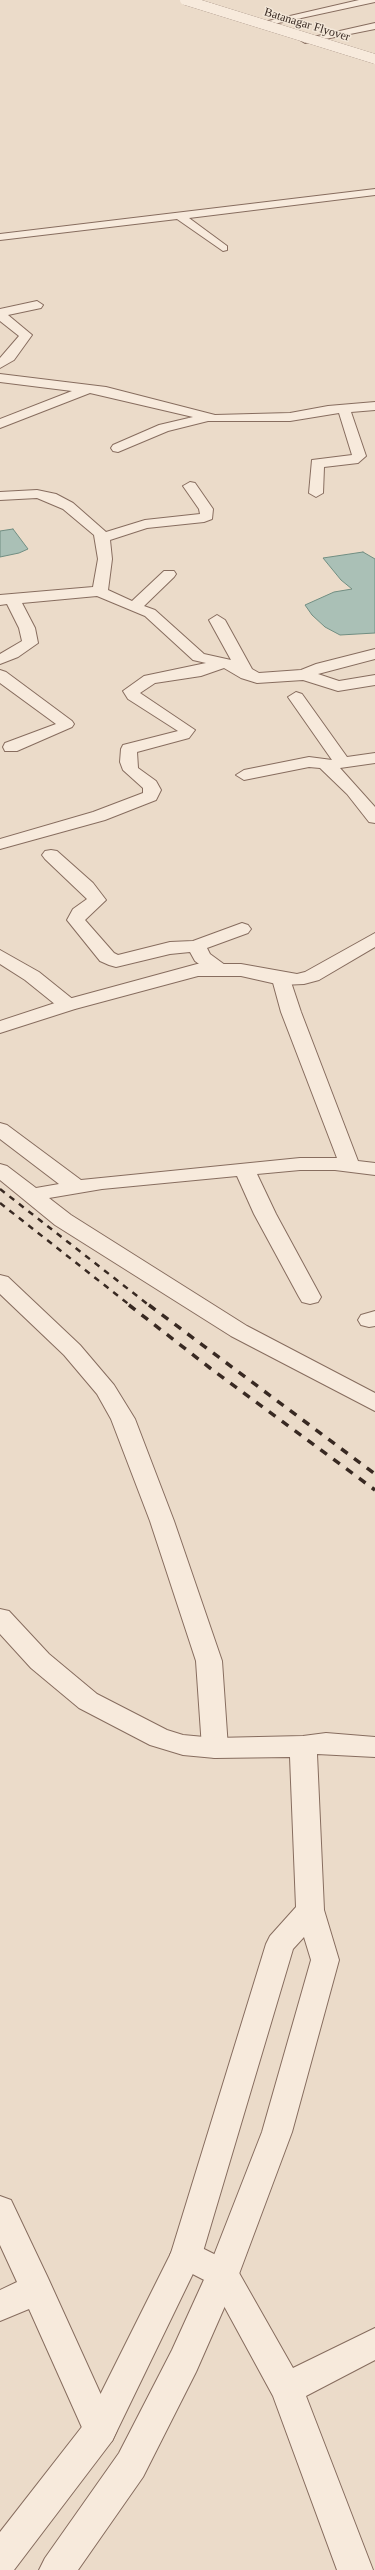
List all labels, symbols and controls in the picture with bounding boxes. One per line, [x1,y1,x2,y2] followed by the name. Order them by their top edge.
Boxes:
[262,5,352,45] street label: Batanagar Flyover

